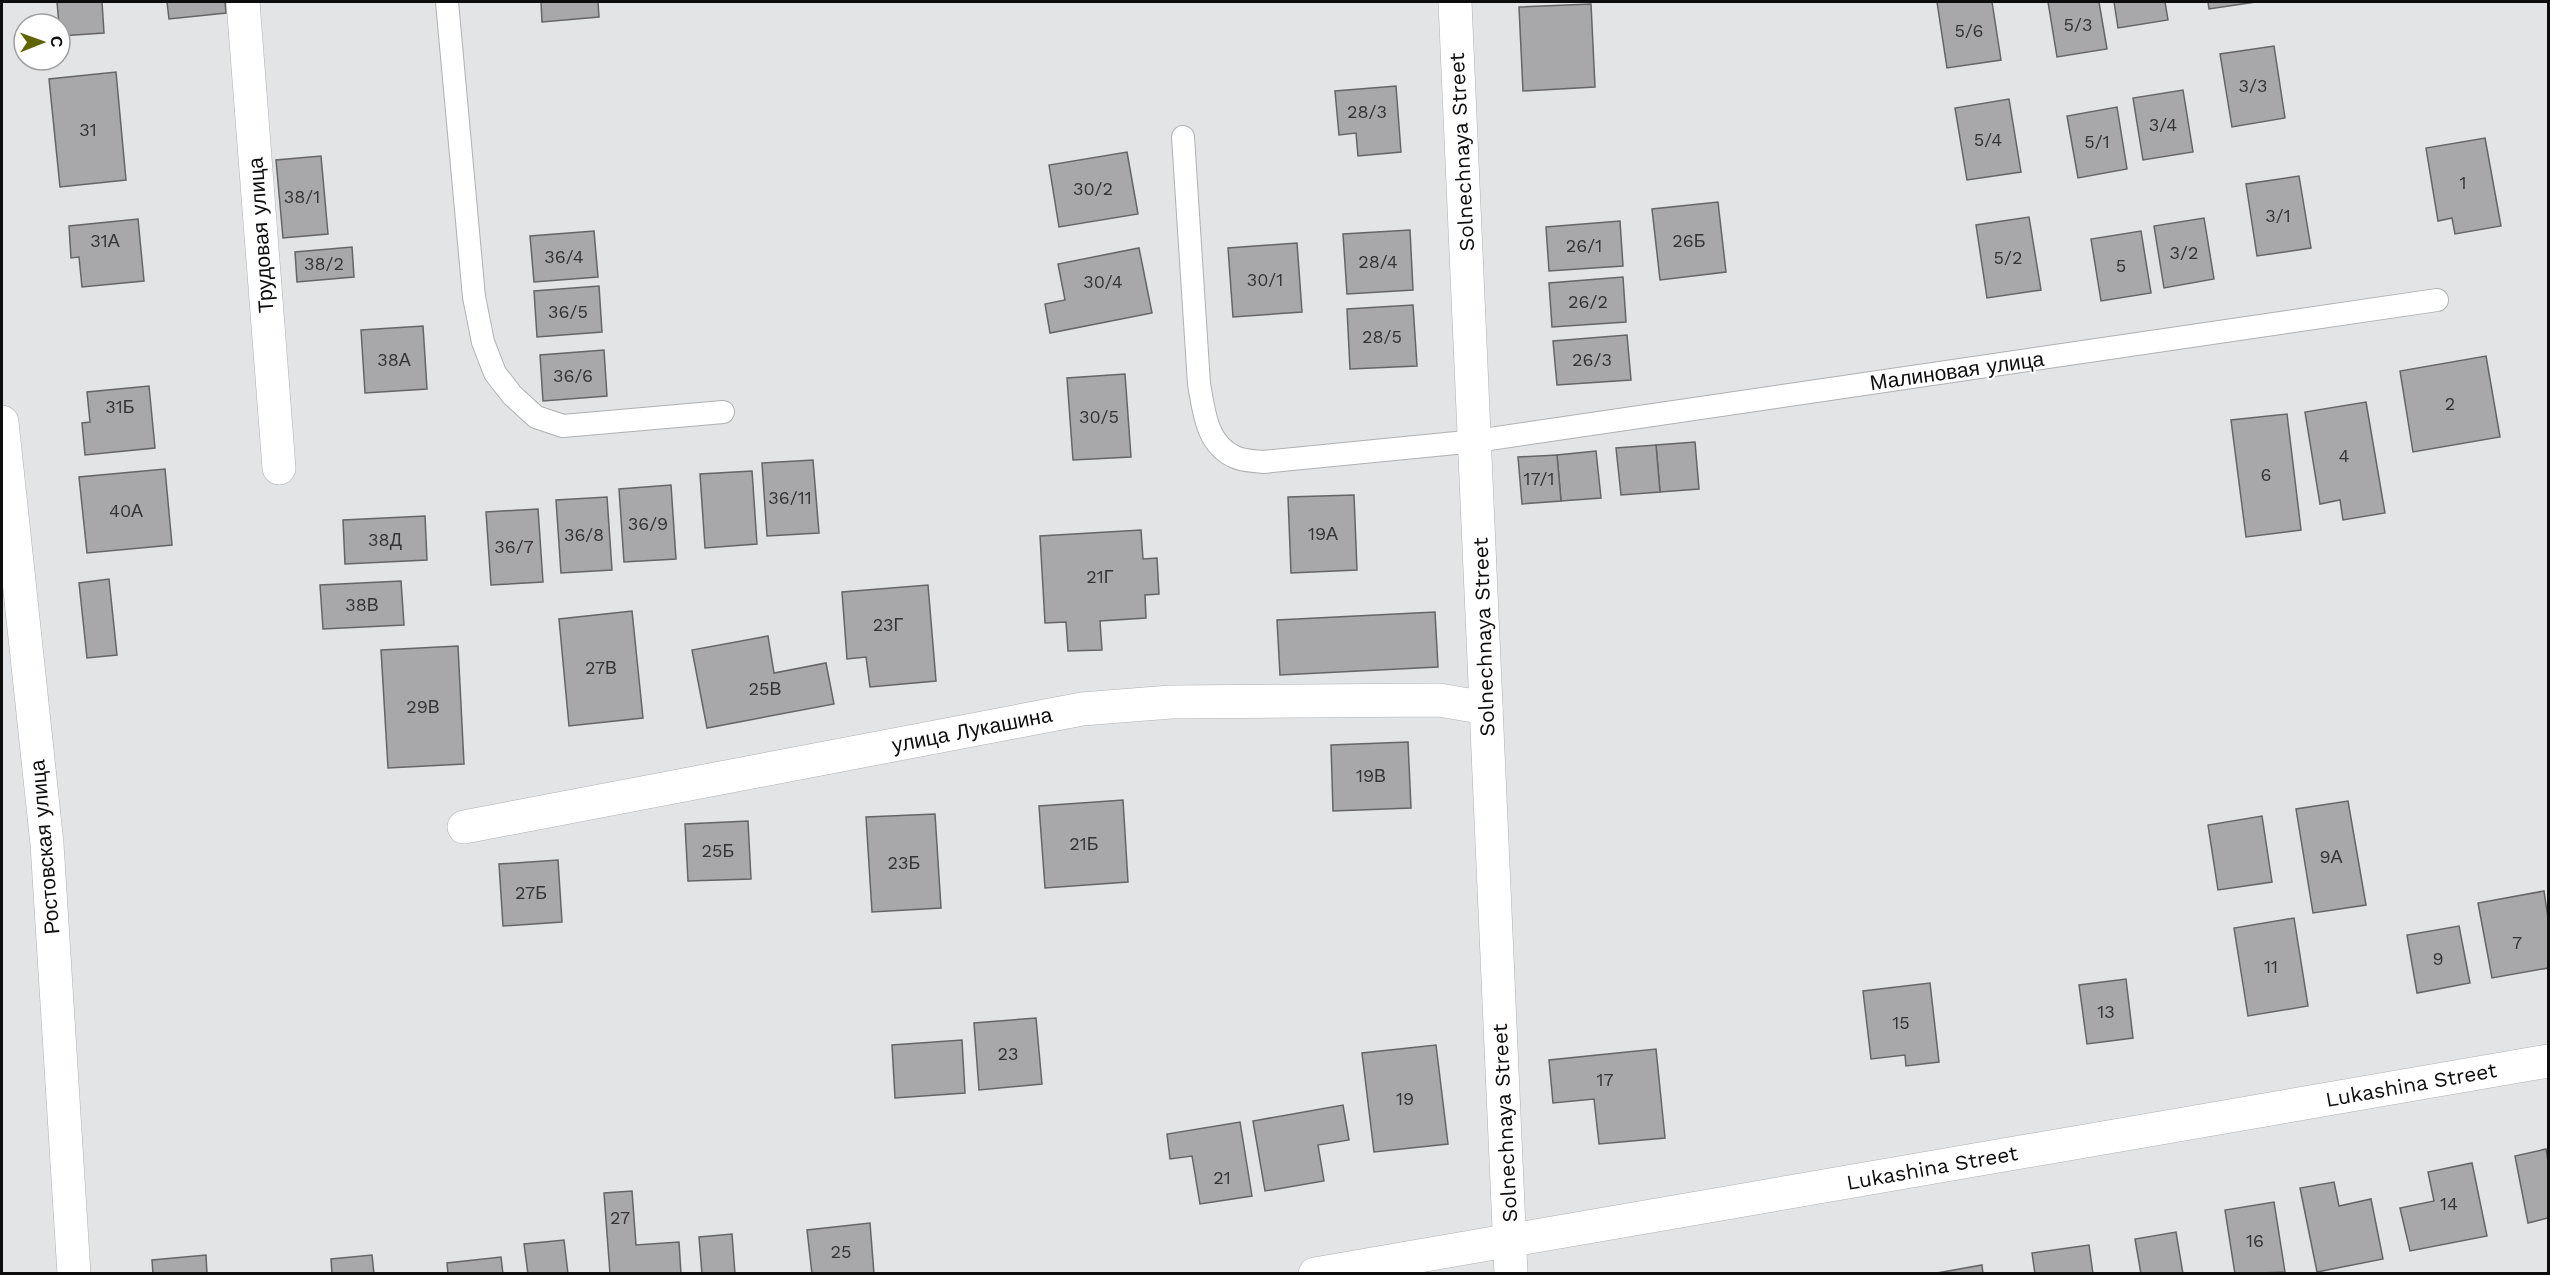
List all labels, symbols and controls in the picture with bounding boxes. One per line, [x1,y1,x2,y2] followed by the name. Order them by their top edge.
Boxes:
[12,12,72,72] north arrow
[2064,14,2092,35] house number: 5/3
[1955,20,1983,41] house number: 5/6
[47,36,66,48] text: С
[1444,52,1479,252] street label: Solnechnaya Street
[2239,75,2267,96] house number: 3/3
[1347,101,1387,122] house number: 28/3
[2149,114,2177,135] house number: 3/4
[79,119,97,140] house number: 31
[1974,129,2002,150] house number: 5/4
[2084,131,2110,152] house number: 5/1
[243,156,278,314] street label: Трудовая улица
[2459,172,2467,193] house number: 1
[1073,178,1113,199] house number: 30/2
[284,186,320,207] house number: 38/1
[2265,205,2291,226] house number: 3/1
[90,230,120,251] house number: 31А
[1672,230,1706,251] house number: 26Б
[1566,235,1602,256] house number: 26/1
[2170,242,2198,263] house number: 3/2
[544,246,584,267] house number: 36/4
[1994,247,2022,268] house number: 5/2
[1358,251,1398,272] house number: 28/4
[304,253,344,274] house number: 38/2
[2116,255,2126,276] house number: 5
[1247,269,1283,290] house number: 30/1
[1083,271,1123,292] house number: 30/4
[1568,291,1608,312] house number: 26/2
[548,301,588,322] house number: 36/5
[1362,326,1402,347] house number: 28/5
[1868,346,2046,395] street label: Малиновая улица
[377,349,411,370] house number: 38А
[1572,349,1612,370] house number: 26/3
[553,365,593,386] house number: 36/6
[2445,393,2455,414] house number: 2
[105,396,135,417] house number: 31Б
[1079,406,1119,427] house number: 30/5
[2339,445,2350,466] house number: 4
[2261,464,2271,485] house number: 6
[1524,468,1554,489] house number: 17/1
[768,487,812,508] house number: 36/11
[109,500,143,521] house number: 40А
[628,513,668,534] house number: 36/9
[1308,523,1338,544] house number: 19А
[564,524,604,545] house number: 36/8
[368,529,402,550] house number: 38Д
[494,536,534,557] house number: 36/7
[1468,537,1499,737] street label: Solnechnaya Street
[1086,566,1114,587] house number: 21Г
[345,594,379,615] house number: 38В
[873,614,904,635] house number: 23Г
[585,657,617,678] house number: 27В
[749,678,781,699] house number: 25В
[406,696,440,717] house number: 29В
[890,702,1054,757] street label: улица Лукашина
[24,758,65,935] street label: Ростовская улица
[1356,765,1386,786] house number: 19В
[1069,833,1099,854] house number: 21Б
[702,840,734,861] house number: 25Б
[2319,846,2343,867] house number: 9А
[888,852,920,873] house number: 23Б
[515,882,547,903] house number: 27Б
[2512,932,2522,953] house number: 7
[2432,948,2444,969] house number: 9
[2264,956,2278,977] house number: 11
[2097,1001,2115,1022] house number: 13
[1892,1012,1910,1033] house number: 15
[1487,1023,1522,1223] street label: Solnechnaya Street
[998,1043,1019,1064] house number: 23
[2323,1057,2499,1112] street label: Lukashina Street
[1596,1069,1614,1090] house number: 17
[1396,1088,1414,1109] house number: 19
[1844,1140,2020,1195] street label: Lukashina Street
[1213,1167,1231,1188] house number: 21
[2440,1193,2458,1214] house number: 14
[610,1207,630,1228] house number: 27
[2246,1230,2264,1251] house number: 16
[831,1241,851,1262] house number: 25

